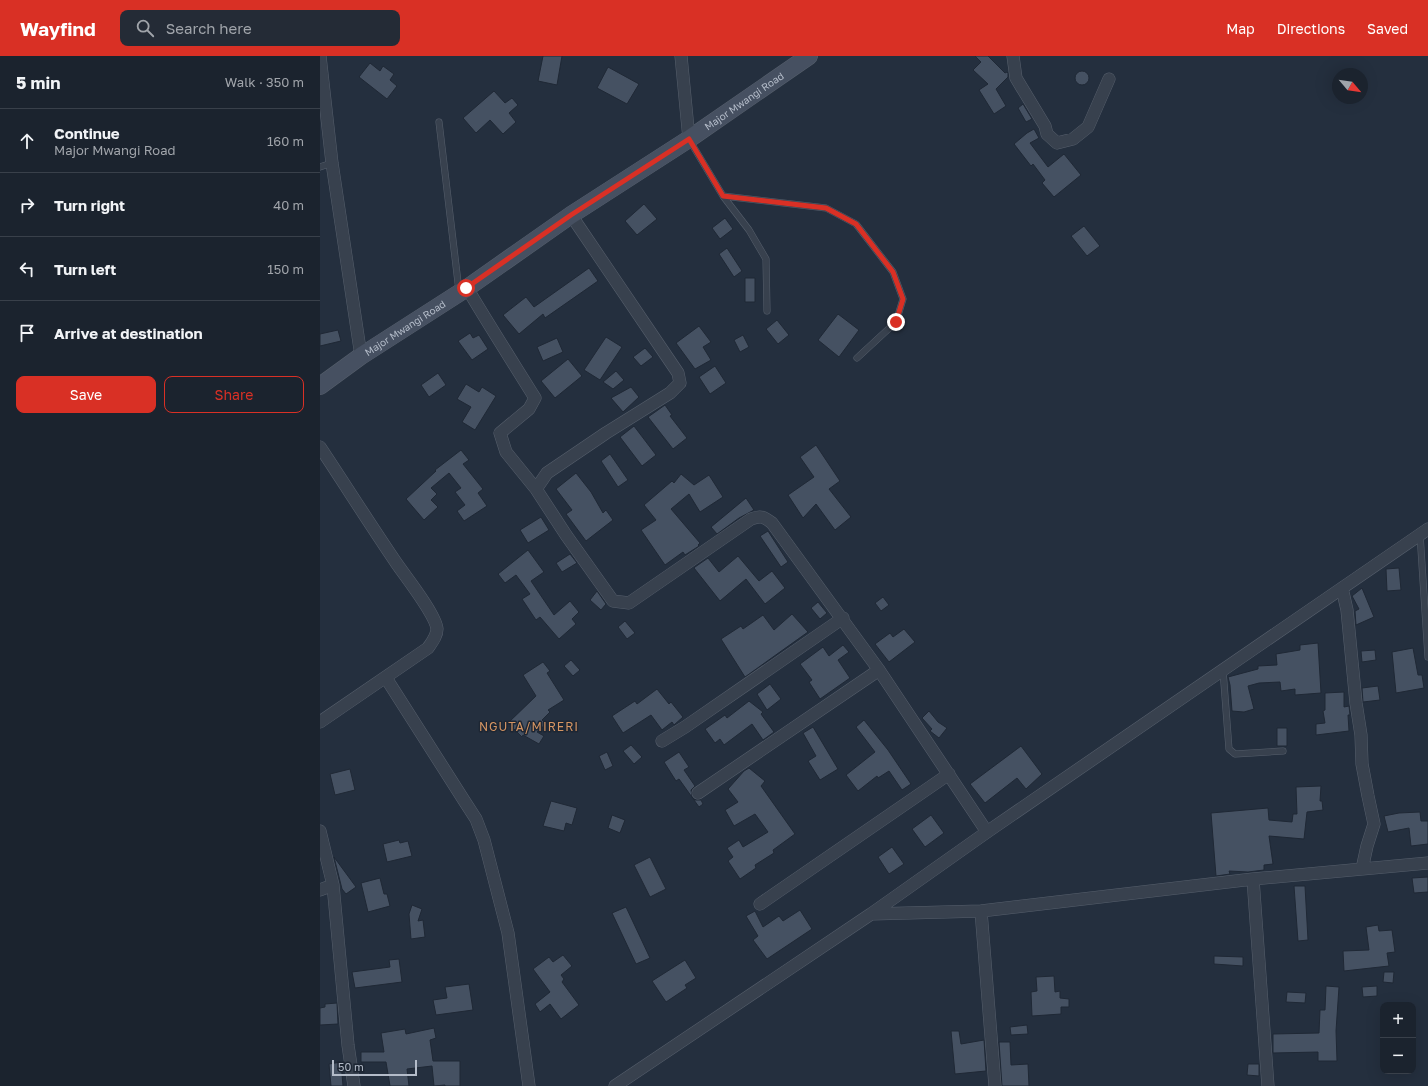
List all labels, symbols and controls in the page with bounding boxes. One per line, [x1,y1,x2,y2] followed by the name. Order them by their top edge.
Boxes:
[120,10,400,46] search box
[20,17,96,40] text: Wayfind
[134,17,156,39] icon: search
[166,19,252,37] text: Search here
[1226,20,1255,37] text: Map
[1277,20,1345,37] text: Directions
[1367,20,1408,37] text: Saved
[1332,68,1368,104] north arrow
[702,69,786,133] street label: Major Mwangi Road
[16,72,60,93] text: 5 min
[225,74,304,90] text: Walk · 350 m
[54,124,120,142] text: Continue
[16,130,38,152] icon: ahead
[267,133,304,149] text: 160 m
[54,142,176,158] text: Major Mwangi Road
[16,194,38,216] icon: right
[54,196,125,214] text: Turn right
[273,197,304,213] text: 40 m
[16,258,38,280] icon: left
[54,260,116,278] text: Turn left
[267,261,304,277] text: 150 m
[457,279,475,297] route start
[362,298,448,358] street label: Major Mwangi Road
[887,313,905,331] route end
[16,322,38,344] icon: arrive
[54,324,203,342] text: Arrive at destination
[16,376,156,413] button: Save
[164,376,304,413] button: Share
[479,719,579,734] district label: NGUTA/MIRERI
[1380,1002,1416,1074] map controls
[1380,1002,1416,1038] button: +
[1380,1038,1416,1074] button: −
[332,1058,417,1077] scale bar
[338,1060,364,1073] text: 50 m

